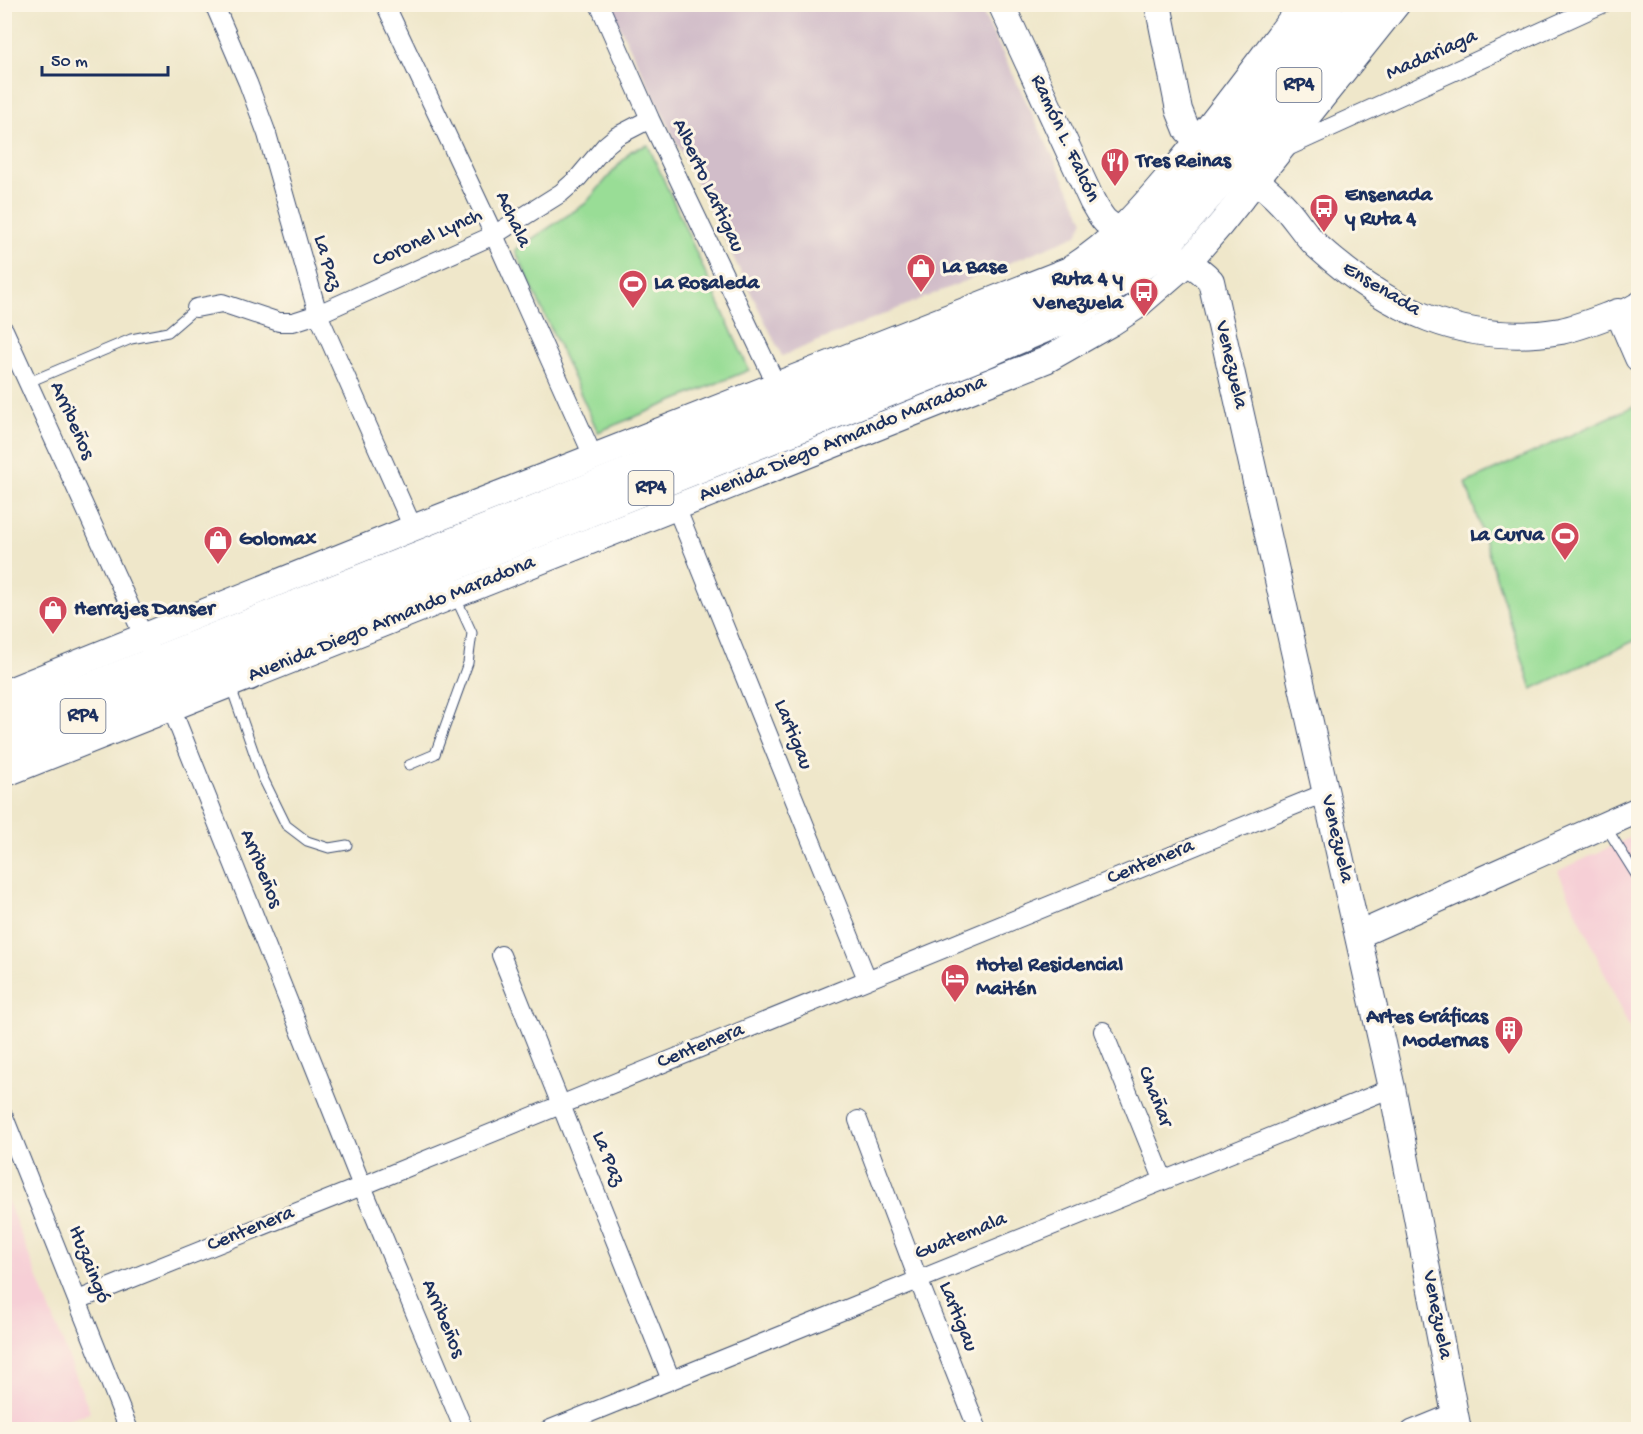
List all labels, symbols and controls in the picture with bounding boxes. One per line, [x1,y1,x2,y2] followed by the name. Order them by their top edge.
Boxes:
[1382,24,1483,87] street label: Madariaga
[42,39,168,77] scale bar
[51,52,88,73] text: 50 m
[1276,68,1322,102] road number: RP4
[1024,71,1104,207] street label: Ramón L. Falcón
[665,115,749,257] street label: Alberto Lartigau
[1099,146,1131,188] restaurant icon: Tres Reinas
[1134,150,1232,175] place label: Tres Reinas
[1344,184,1434,233] place label: Ensenada y Ruta 4
[488,188,536,253] street label: Achala
[1308,192,1340,234] bus stop icon: Ensenada y Ruta 4
[369,204,487,274] street label: Coronel Lynch
[306,232,346,294] street label: La Paz
[905,252,937,294] shop icon: La Base
[942,256,1008,281] place label: La Base
[1337,257,1426,324] street label: Ensenada
[617,268,649,310] sports icon: La Rosaleda
[1032,268,1124,317] place label: Ruta 4 y Venezuela
[654,272,760,297] place label: La Rosaleda
[1128,276,1160,318] bus stop icon: Ruta 4 y Venezuela
[1208,318,1253,413] street label: Venezuela
[696,370,992,509] street label: Avenida Diego Armando Maradona
[43,378,100,465] street label: Arribeños
[628,471,674,505] road number: RP4
[1549,520,1581,562] sports icon: La Curva
[202,524,234,566] shop icon: Golomax
[1470,524,1545,549] place label: La Curva
[239,528,317,553] place label: Golomax
[245,550,541,689] street label: Avenida Diego Armando Maradona
[37,594,69,636] shop icon: Herrajes Danser
[74,598,217,623] place label: Herrajes Danser
[767,696,817,774] street label: Lartigau
[60,699,106,733] road number: RP4
[1314,792,1359,887] street label: Venezuela
[233,826,287,913] street label: Arribeños
[1104,834,1199,892] street label: Centenera
[976,954,1123,1003] place label: Hotel Residencial Maitén
[939,962,971,1004] hotel icon: Hotel Residencial Maitén
[1365,1006,1489,1055] place label: Artes Gráficas Modernas
[1493,1014,1525,1056] building icon: Artes Gráficas Modernas
[654,1018,749,1076] street label: Centenera
[1131,1063,1178,1133] street label: Chañar
[585,1128,630,1191] street label: La Paz
[204,1201,299,1259] street label: Centenera
[911,1207,1012,1267] street label: Guatemala
[61,1222,115,1308] street label: Ituzaingó
[1415,1268,1457,1363] street label: Venezuela
[414,1276,470,1363] street label: Arribeños
[932,1278,982,1356] street label: Lartigau

